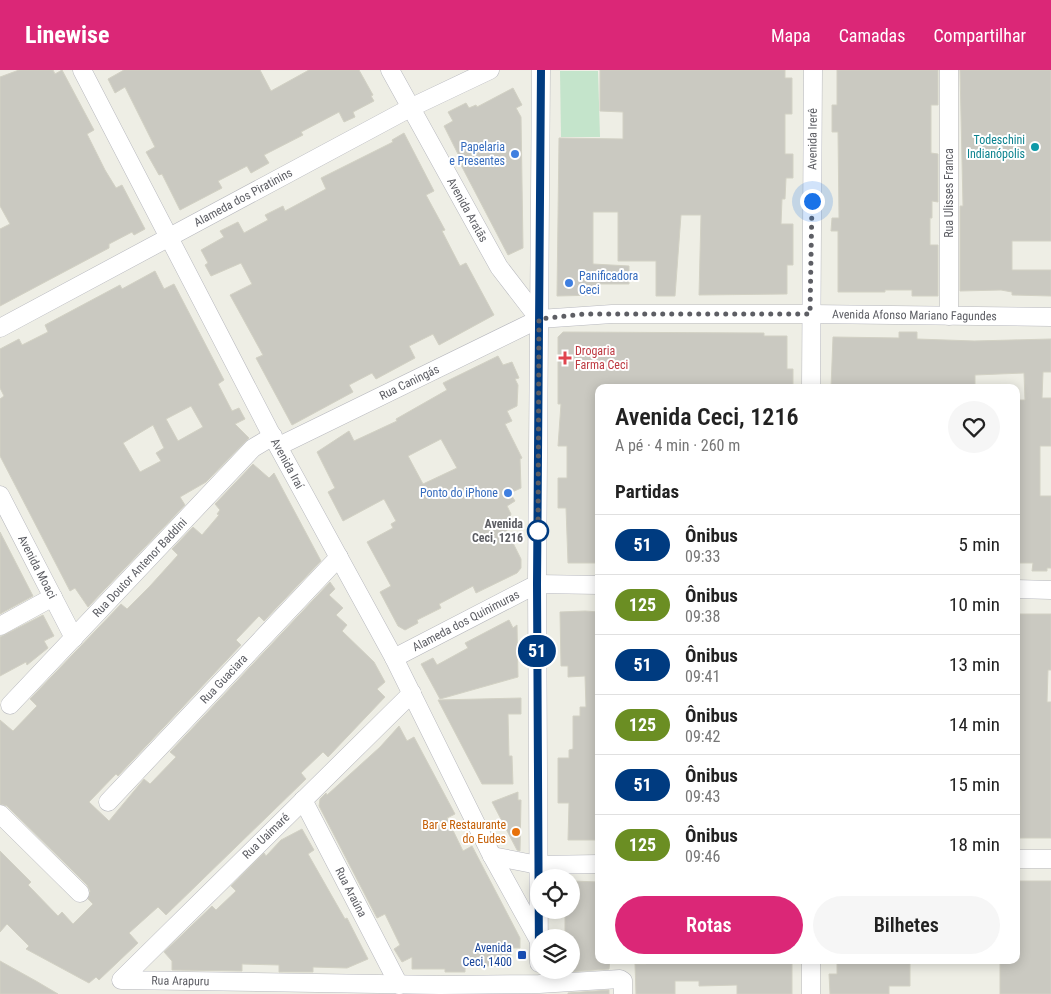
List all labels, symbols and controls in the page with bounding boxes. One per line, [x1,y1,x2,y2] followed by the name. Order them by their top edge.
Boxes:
[25,21,109,49] text: Linewise
[771,25,811,46] text: Mapa
[839,25,905,46] text: Camadas
[933,25,1026,46] text: Compartilhar
[805,108,820,170] street label: Avenida Irerê
[967,133,1025,161] place label: Todeschini Indianópolis
[449,140,505,168] place label: Papelaria e Presentes
[1029,141,1041,153] marker: Todeschini Indianópolis
[509,148,521,160] marker: Papelaria e Presentes
[942,148,956,238] street label: Rua Ulisses Franca
[192,165,295,230] street label: Alameda dos Piratinins
[444,175,491,245] street label: Avenida Aratãs
[800,189,825,214] your location
[579,269,638,297] place label: Panificadora Ceci
[563,277,575,289] marker: Panificadora Ceci
[832,307,997,323] street label: Avenida Afonso Mariano Fagundes
[575,344,628,372] place label: Drogaria Farma Ceci
[559,352,571,364] marker: Drogaria Farma Ceci
[377,362,441,403] street label: Rua Caningás
[948,401,1000,453] button: heart
[615,403,799,431] text: Avenida Ceci, 1216
[268,436,307,492] street label: Avenida Iraí
[615,436,740,455] text: A pé · 4 min · 260 m
[615,480,679,503] text: Partidas
[420,486,498,500] place label: Ponto do iPhone
[502,487,514,499] marker: Ponto do iPhone
[90,515,190,620] street label: Rua Doutor Antenor Baddini
[472,517,523,545] place label: Avenida Ceci, 1216
[527,520,549,542] marker: Avenida Ceci, 1216
[685,524,738,547] text: Ônibus
[15,533,59,601] street label: Avenida Moaci
[958,533,1000,556] text: 5 min
[633,534,652,555] text: 51
[685,547,720,566] text: 09:33
[685,584,738,607] text: Ônibus
[410,587,522,654] street label: Alameda dos Quinimuras
[949,593,1000,616] text: 10 min
[629,594,656,615] text: 125
[685,607,720,626] text: 09:38
[514,635,560,667] line badge: 51
[528,640,546,661] text: 51
[685,644,738,667] text: Ônibus
[197,651,251,707] street label: Rua Guaciara
[949,653,1000,676] text: 13 min
[633,654,652,675] text: 51
[685,667,720,686] text: 09:41
[685,704,738,727] text: Ônibus
[949,713,1000,736] text: 14 min
[629,714,656,735] text: 125
[685,727,720,746] text: 09:42
[685,764,738,787] text: Ônibus
[949,773,1000,796] text: 15 min
[633,774,652,795] text: 51
[685,787,720,806] text: 09:43
[240,810,293,862] street label: Rua Uaimaré
[422,818,506,846] place label: Bar e Restaurante do Eudes
[685,824,738,847] text: Ônibus
[510,826,522,838] marker: Bar e Restaurante do Eudes
[949,833,1000,856] text: 18 min
[629,834,656,855] text: 125
[685,847,720,866] text: 09:46
[332,865,370,920] street label: Rua Araúna
[530,869,580,979] map controls
[530,869,580,919] button: locate
[615,896,803,954] button: Rotas
[813,896,1000,954] button: Bilhetes
[530,929,580,979] button: layers
[462,941,512,969] place label: Avenida Ceci, 1400
[516,949,528,961] marker: Avenida Ceci, 1400
[151,973,210,988] street label: Rua Arapuru

